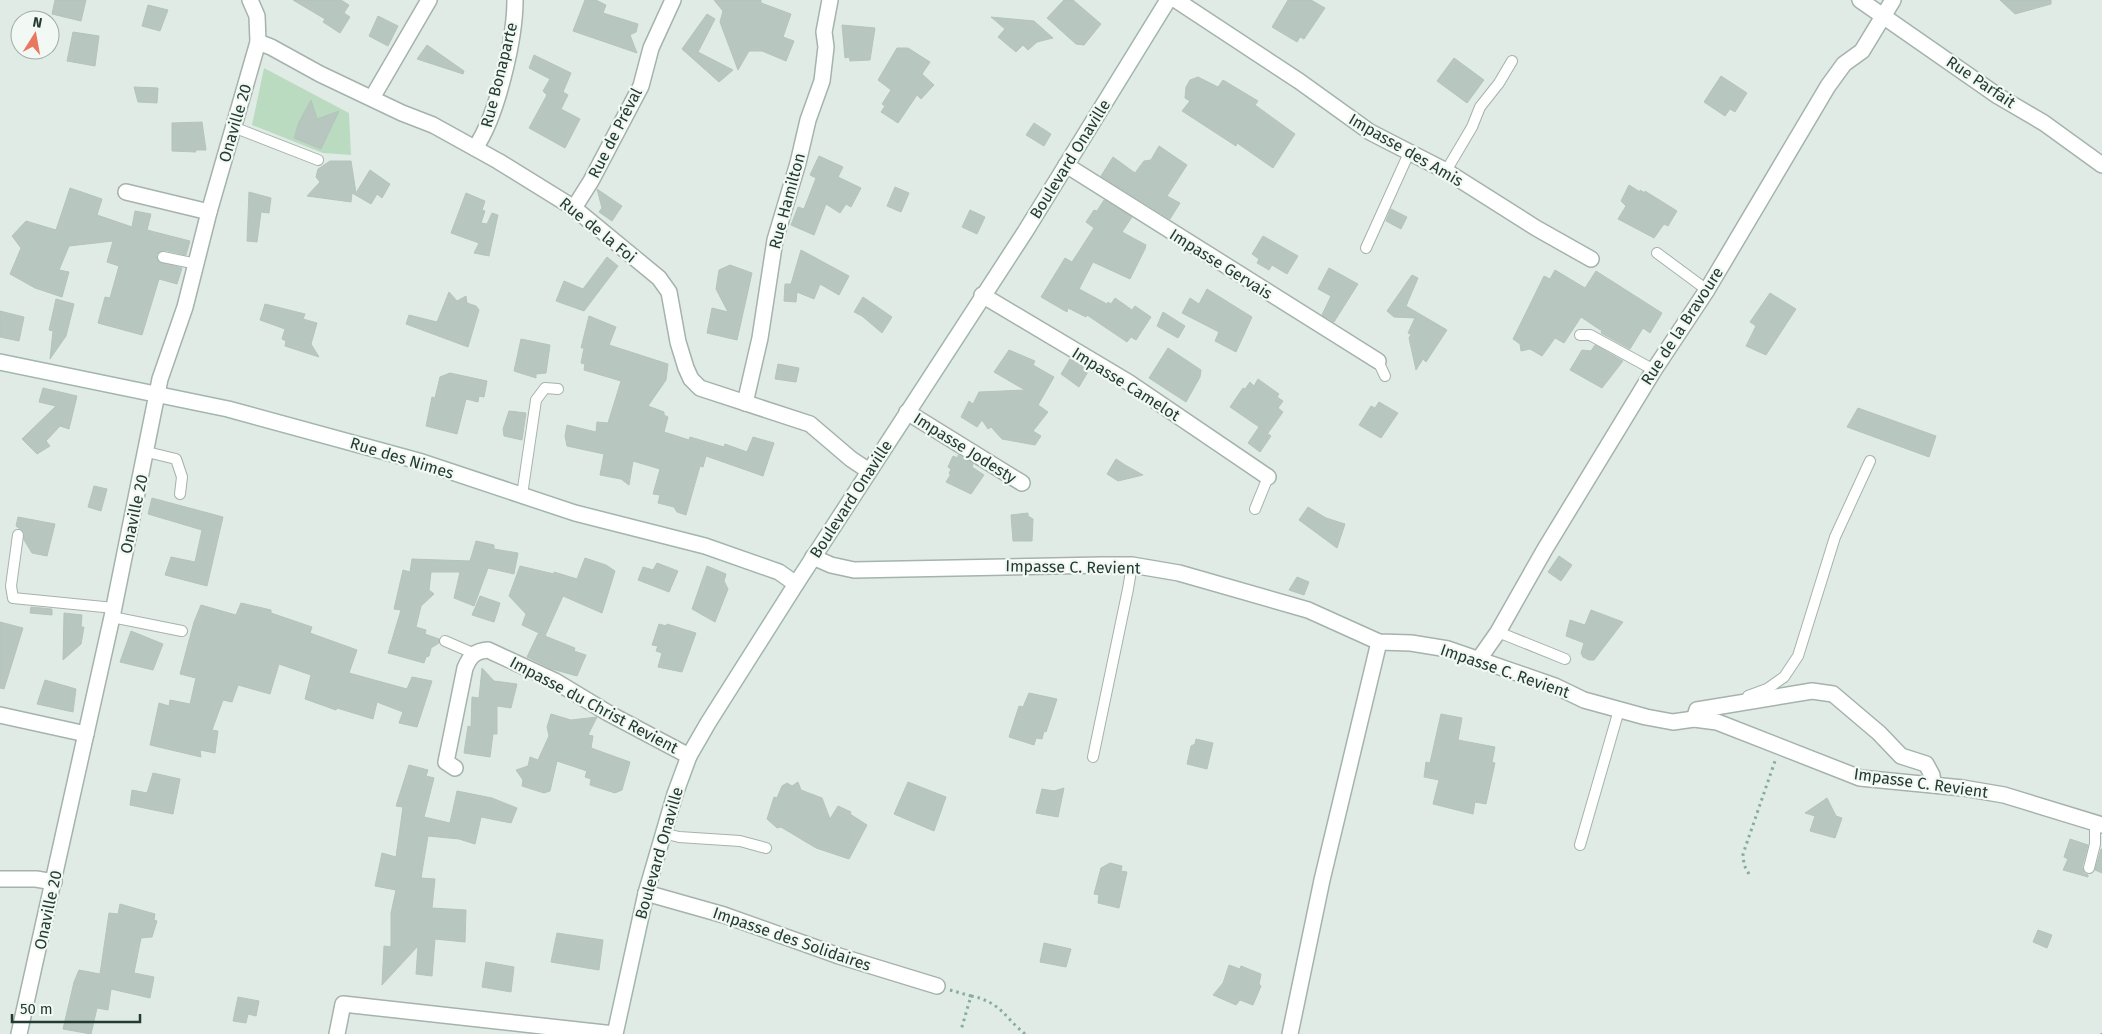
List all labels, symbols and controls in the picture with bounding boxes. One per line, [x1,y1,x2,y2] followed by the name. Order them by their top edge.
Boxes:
[10,10,60,60] north arrow
[31,13,44,32] text: N
[477,21,521,129] street label: Rue Bonaparte
[1943,52,2019,112] street label: Rue Parfait
[215,82,255,164] street label: Onaville 20
[584,84,646,181] street label: Rue de Préval
[1026,96,1114,222] street label: Boulevard Onaville
[1345,110,1467,190] street label: Impasse des Amis
[765,151,809,251] street label: Rue Hamilton
[556,193,640,267] street label: Rue de la Foi
[1166,225,1276,303] street label: Impasse Gervais
[1637,263,1727,389] street label: Rue de la Bravoure
[1068,343,1184,425] street label: Impasse Camelot
[910,409,1020,487] street label: Impasse Jodesty
[348,433,456,483] street label: Rue des Nimes
[806,436,896,562] street label: Boulevard Onaville
[116,473,152,555] street label: Onaville 20
[1005,556,1141,578] street label: Impasse C. Revient
[1438,640,1572,702] street label: Impasse C. Revient
[507,653,682,758] street label: Impasse du Christ Revient
[1853,764,1990,802] street label: Impasse C. Revient
[631,785,687,921] street label: Boulevard Onaville
[30,869,66,951] street label: Onaville 20
[710,903,874,975] street label: Impasse des Solidaires
[12,992,140,1024] scale bar
[20,1000,53,1018] text: 50 m

